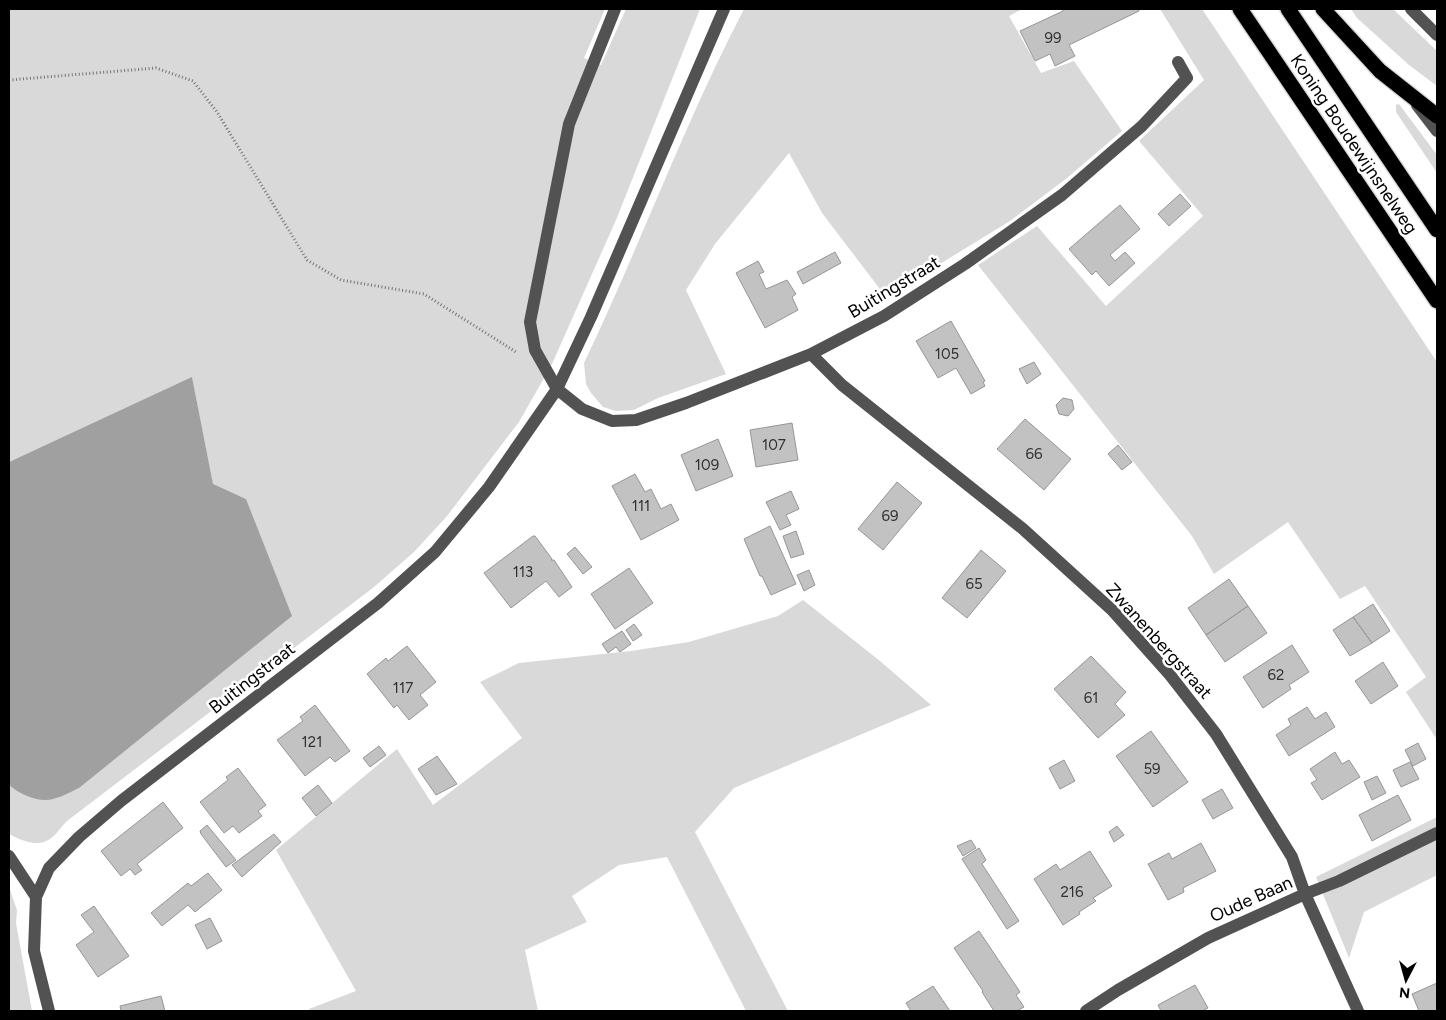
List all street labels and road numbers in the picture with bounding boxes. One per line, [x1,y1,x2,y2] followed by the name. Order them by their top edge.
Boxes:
[1286,50,1422,238] street label: Koning Boudewijnsnelweg
[844,251,944,323] street label: Buitingstraat
[1101,579,1217,703] street label: Zwanenbergstraat
[205,637,300,718] street label: Buitingstraat
[1206,871,1296,927] street label: Oude Baan

